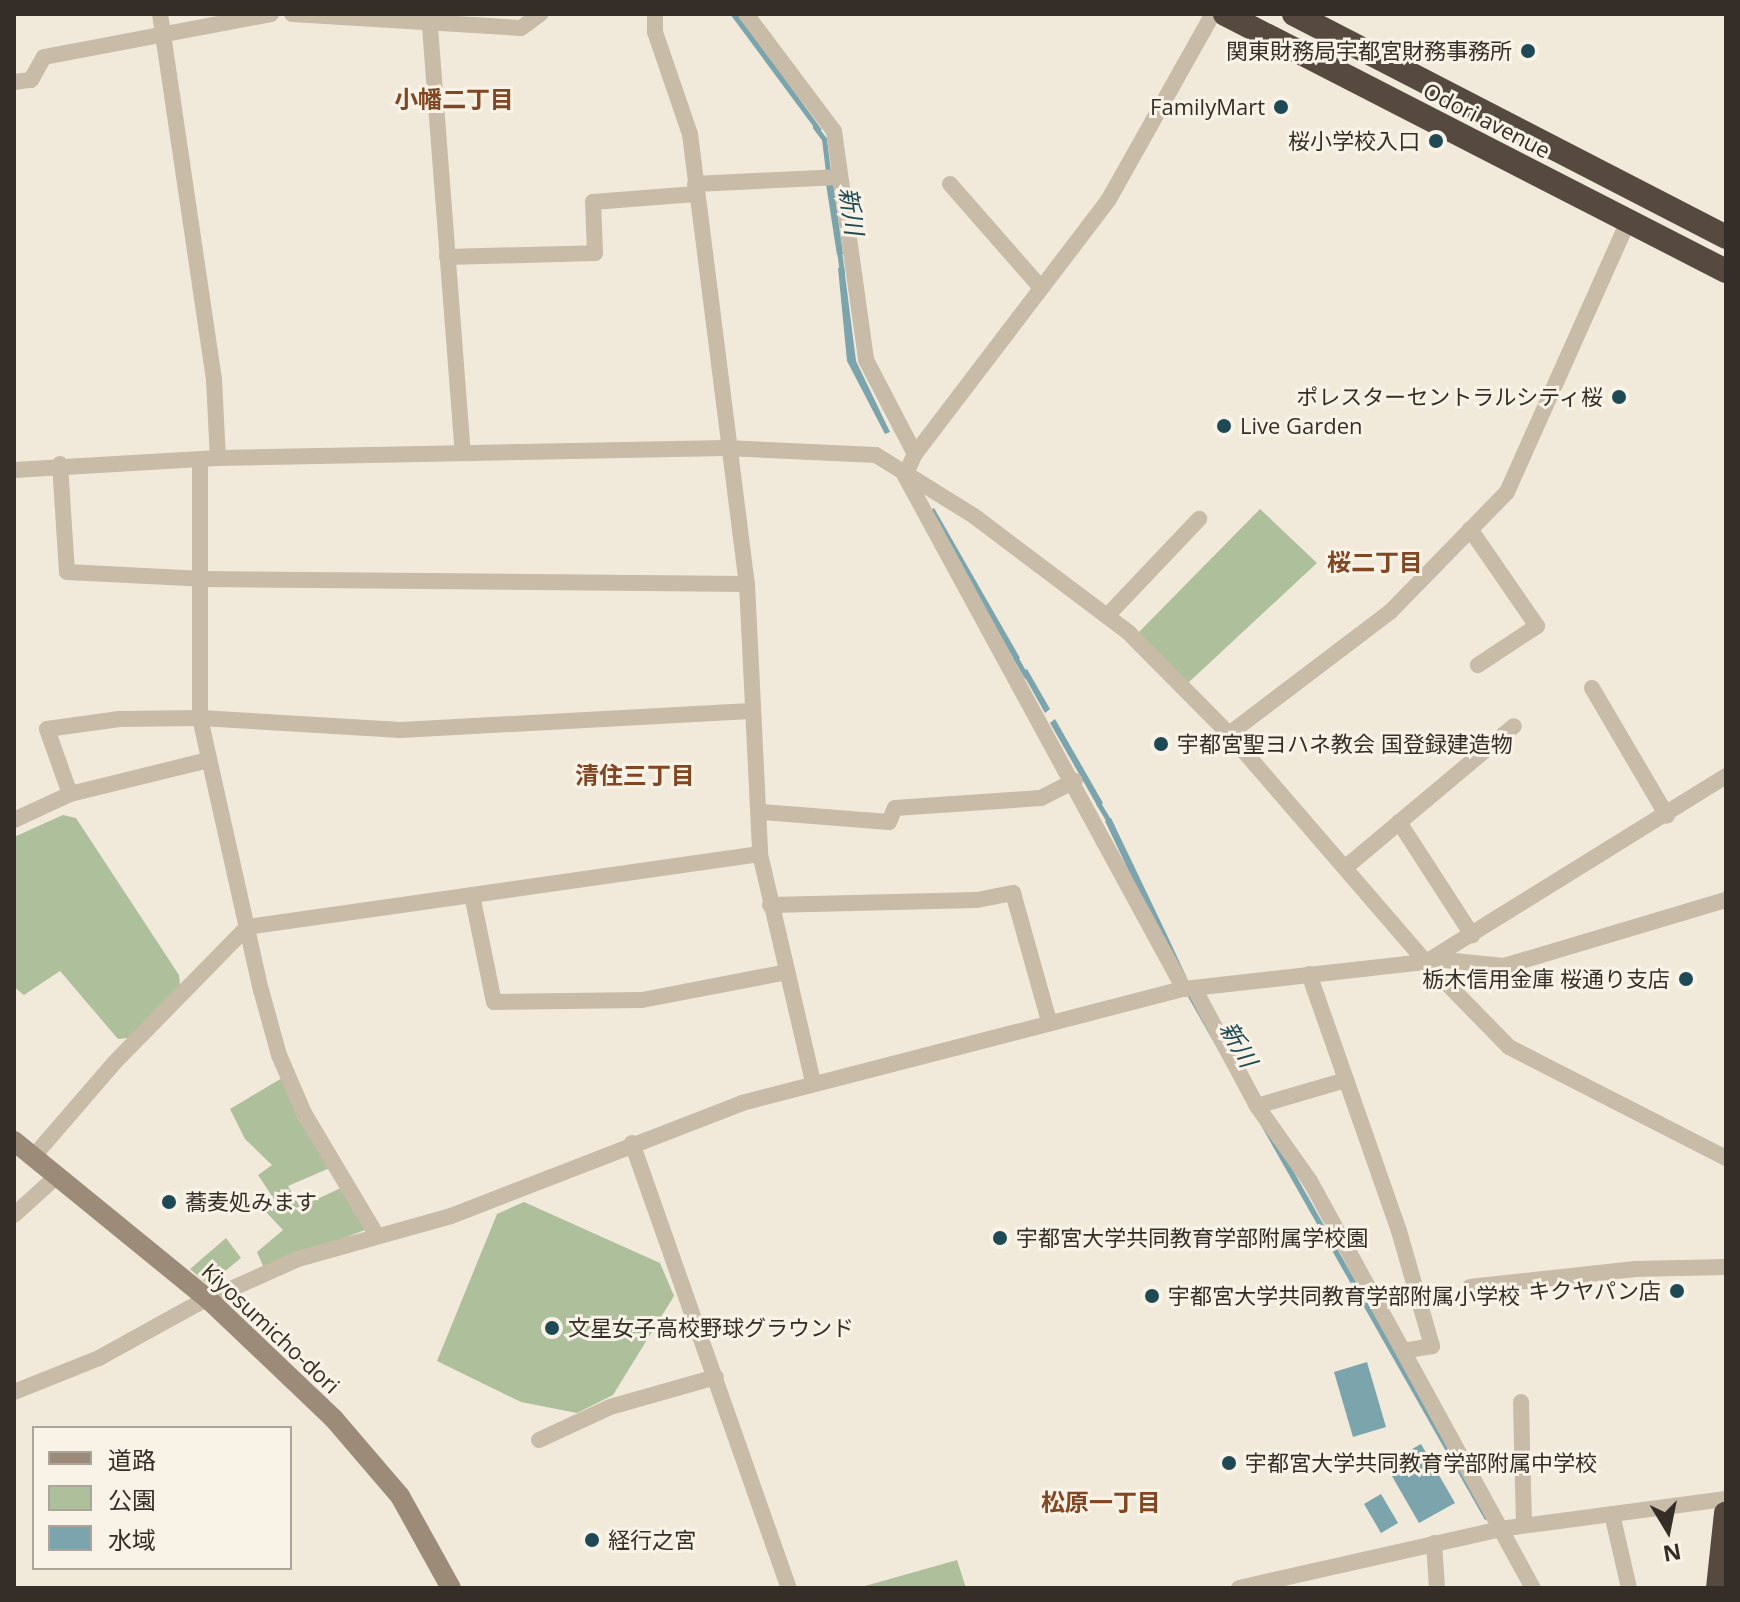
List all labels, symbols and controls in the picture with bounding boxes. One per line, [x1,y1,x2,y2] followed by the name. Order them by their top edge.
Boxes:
[1226,38,1512,64] place label: 関東財務局宇都宮財務事務所
[1519,42,1537,60] marker: 関東財務局宇都宮財務事務所
[1419,77,1555,163] street label: Odori avenue
[394,85,514,113] district label: 小幡二丁目
[1150,94,1265,120] place label: FamilyMart
[1272,98,1290,116] marker: FamilyMart
[1288,128,1420,154] place label: 桜小学校入口
[1427,132,1445,150] marker: 桜小学校入口
[834,185,870,237] water label: 新川
[1295,384,1603,410] place label: ポレスターセントラルシティ桜
[1610,388,1628,406] marker: ポレスターセントラルシティ桜
[1240,413,1363,439] place label: Live Garden
[1215,417,1233,435] marker: Live Garden
[1327,548,1423,576] district label: 桜二丁目
[1177,731,1513,757] place label: 宇都宮聖ヨハネ教会 国登録建造物
[1152,735,1170,753] marker: 宇都宮聖ヨハネ教会 国登録建造物
[575,761,695,789] district label: 清住三丁目
[1422,966,1670,992] place label: 栃木信用金庫 桜通り支店
[1677,970,1695,988] marker: 栃木信用金庫 桜通り支店
[1215,1016,1263,1072] water label: 新川
[185,1189,317,1215] place label: 蕎麦処みます
[160,1193,178,1211] marker: 蕎麦処みます
[1016,1225,1368,1251] place label: 宇都宮大学共同教育学部附属学校園
[991,1229,1009,1247] marker: 宇都宮大学共同教育学部附属学校園
[197,1257,345,1399] street label: Kiyosumicho-dori
[1529,1278,1661,1304] place label: キクヤパン店
[1668,1282,1686,1300] marker: キクヤパン店
[1168,1283,1520,1309] place label: 宇都宮大学共同教育学部附属小学校
[1143,1287,1161,1305] marker: 宇都宮大学共同教育学部附属小学校
[568,1315,854,1341] place label: 文星女子高校野球グラウンド
[543,1319,561,1337] marker: 文星女子高校野球グラウンド
[32,1426,292,1570] legend
[108,1443,156,1476] text: 道路
[1245,1450,1597,1476] place label: 宇都宮大学共同教育学部附属中学校
[1220,1454,1238,1472] marker: 宇都宮大学共同教育学部附属中学校
[108,1483,156,1516] text: 公園
[1041,1488,1161,1516] district label: 松原一丁目
[1628,1490,1708,1570] north arrow
[108,1523,156,1556] text: 水域
[608,1527,696,1553] place label: 経行之宮
[583,1531,601,1549] marker: 経行之宮
[1661,1537,1684,1570] text: N

